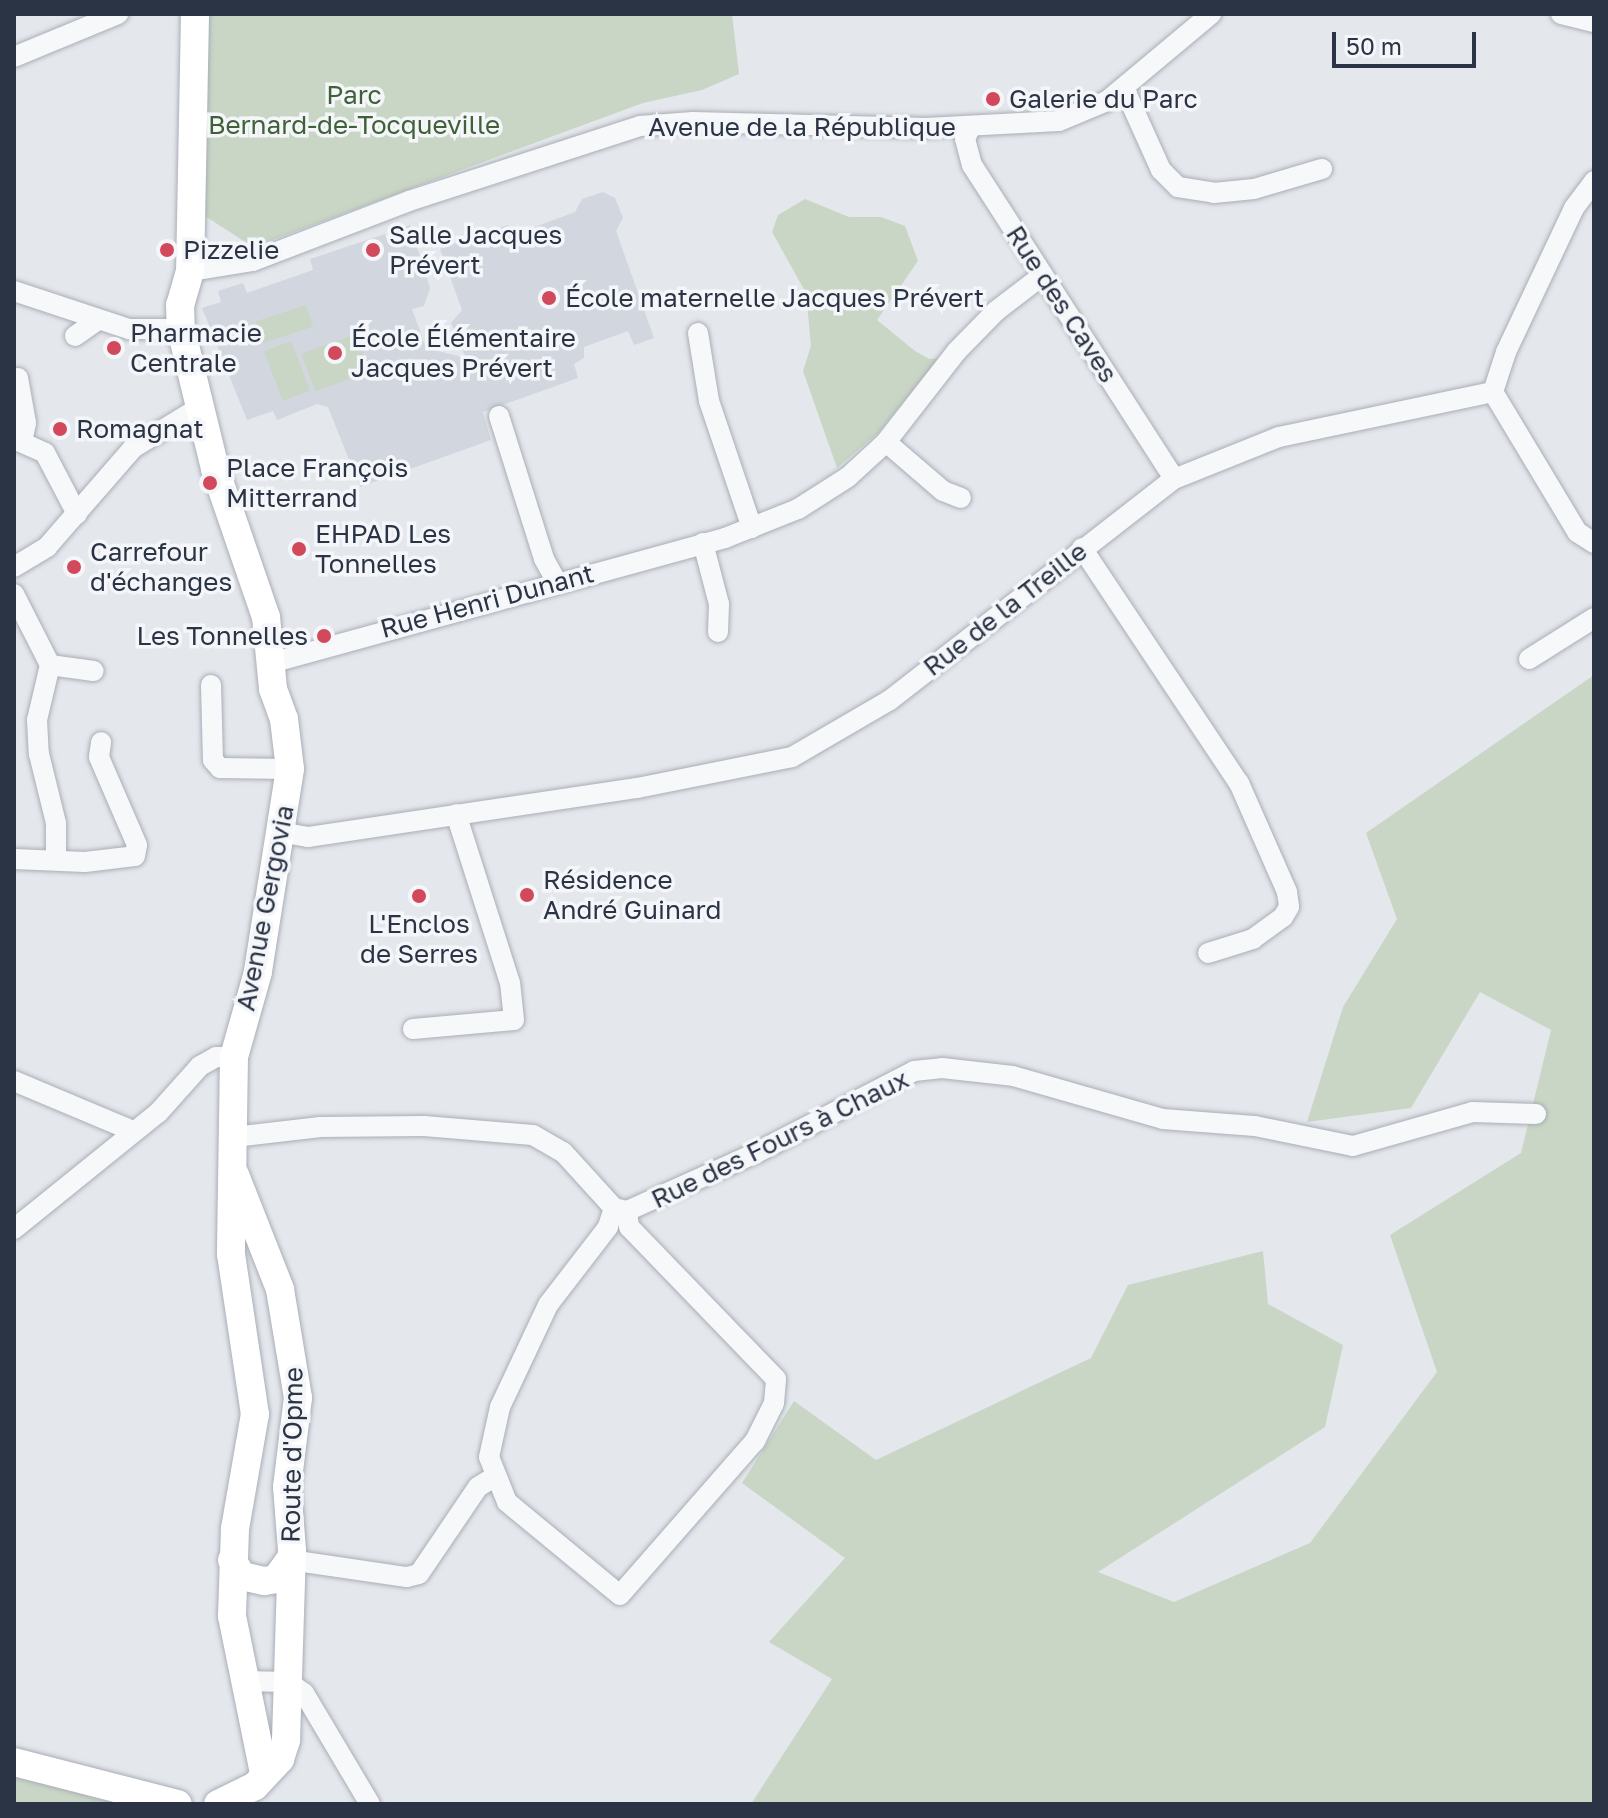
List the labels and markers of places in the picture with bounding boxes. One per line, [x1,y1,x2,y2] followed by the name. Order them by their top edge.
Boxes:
[1009,83,1198,115] place label: Galerie du Parc
[984,90,1002,108] marker: Galerie du Parc
[389,219,562,280] place label: Salle Jacques Prévert
[183,234,279,266] place label: Pizzelie
[158,241,176,259] marker: Pizzelie
[364,241,382,259] marker: Salle Jacques Prévert
[565,282,984,314] place label: École maternelle Jacques Prévert
[540,289,558,307] marker: École maternelle Jacques Prévert
[130,317,262,378] place label: Pharmacie Centrale
[351,322,576,384] place label: École Élémentaire Jacques Prévert
[105,339,123,357] marker: Pharmacie Centrale
[326,344,344,362] marker: École Élémentaire Jacques Prévert
[76,413,204,445] place label: Romagnat
[51,420,69,438] marker: Romagnat
[226,452,408,514] place label: Place François Mitterrand
[201,474,219,492] marker: Place François Mitterrand
[315,518,451,580] place label: EHPAD Les Tonnelles
[90,536,232,598] place label: Carrefour d'échanges
[290,540,308,558] marker: EHPAD Les Tonnelles
[65,558,83,576] marker: Carrefour d'échanges
[136,620,308,652] place label: Les Tonnelles
[315,627,333,645] marker: Les Tonnelles
[543,864,721,926] place label: Résidence André Guinard
[518,886,536,904] marker: Résidence André Guinard
[410,887,428,905] marker: L'Enclos de Serres
[360,908,478,970] place label: L'Enclos de Serres

